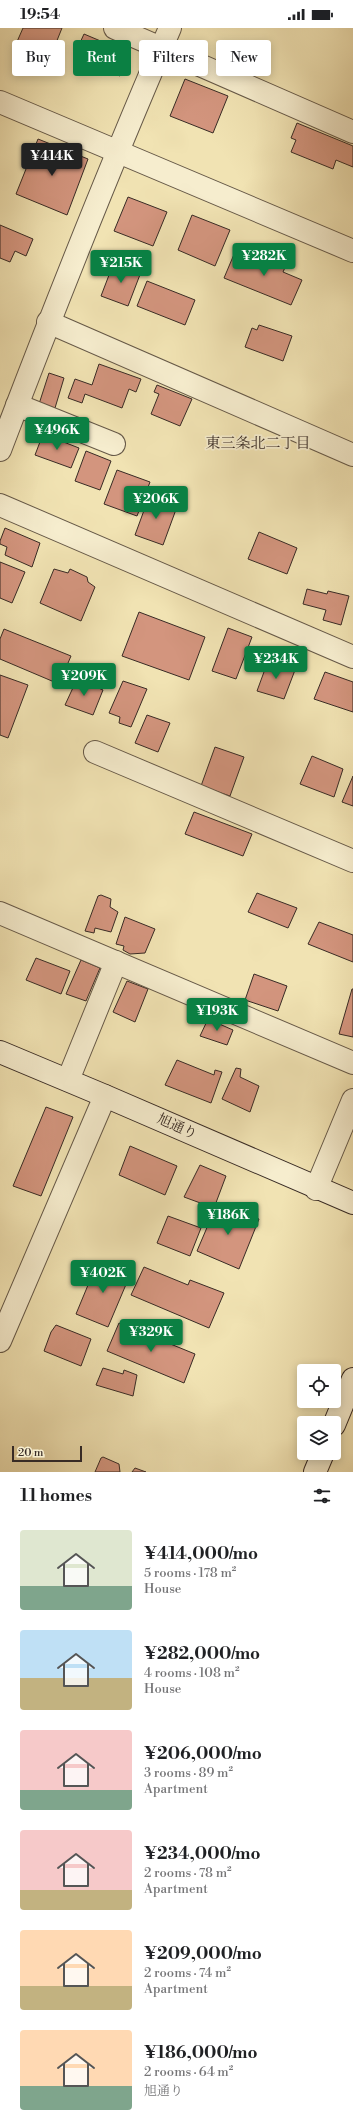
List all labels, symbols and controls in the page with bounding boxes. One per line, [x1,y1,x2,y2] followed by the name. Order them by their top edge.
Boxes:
[20,5,60,24] text: 19:54
[12,40,65,76] chip: Buy
[73,40,131,76] chip: Rent
[139,40,208,76] chip: Filters
[216,40,271,76] chip: New
[24,143,80,177] pin: ¥414K
[30,148,74,164] text: ¥414K
[236,243,292,277] pin: ¥282K
[241,248,287,264] text: ¥282K
[93,250,149,284] pin: ¥215K
[99,255,143,271] text: ¥215K
[29,417,85,451] pin: ¥496K
[34,422,80,438] text: ¥496K
[205,434,311,453] district label: 東三条北二丁目
[128,486,184,520] pin: ¥206K
[133,491,179,507] text: ¥206K
[248,646,304,680] pin: ¥234K
[253,651,299,667] text: ¥234K
[56,663,112,697] pin: ¥209K
[61,668,107,684] text: ¥209K
[189,998,245,1032] pin: ¥193K
[196,1003,238,1019] text: ¥193K
[154,1110,200,1144] street label: 旭通り
[200,1202,256,1236] pin: ¥186K
[206,1207,250,1223] text: ¥186K
[75,1260,131,1294] pin: ¥402K
[80,1265,126,1281] text: ¥402K
[123,1319,179,1353] pin: ¥329K
[129,1324,173,1340] text: ¥329K
[297,1364,341,1460] map controls
[297,1364,341,1408] button: locate
[297,1416,341,1460] button: layers
[12,1444,82,1463] scale bar
[18,1446,43,1460] text: 20 m
[20,1485,92,1507] text: 11 homes
[311,1485,333,1507] icon: filters
[144,1543,258,1565] text: ¥414,000/mo
[52,1546,100,1594] icon: home
[144,1565,236,1581] text: 5 rooms · 178 m²
[144,1581,181,1597] text: House
[144,1643,260,1665] text: ¥282,000/mo
[52,1646,100,1694] icon: home
[144,1665,239,1681] text: 4 rooms · 108 m²
[144,1681,181,1697] text: House
[144,1743,262,1765] text: ¥206,000/mo
[52,1746,100,1794] icon: home
[144,1765,233,1781] text: 3 rooms · 89 m²
[144,1781,208,1797] text: Apartment
[144,1843,261,1865] text: ¥234,000/mo
[52,1846,100,1894] icon: home
[144,1865,232,1881] text: 2 rooms · 78 m²
[144,1881,208,1897] text: Apartment
[144,1943,262,1965] text: ¥209,000/mo
[52,1946,100,1994] icon: home
[144,1965,231,1981] text: 2 rooms · 74 m²
[144,1981,208,1997] text: Apartment
[144,2042,257,2064] text: ¥186,000/mo
[52,2046,100,2094] icon: home
[144,2064,233,2080] text: 2 rooms · 64 m²
[144,2083,183,2099] text: 旭通り

